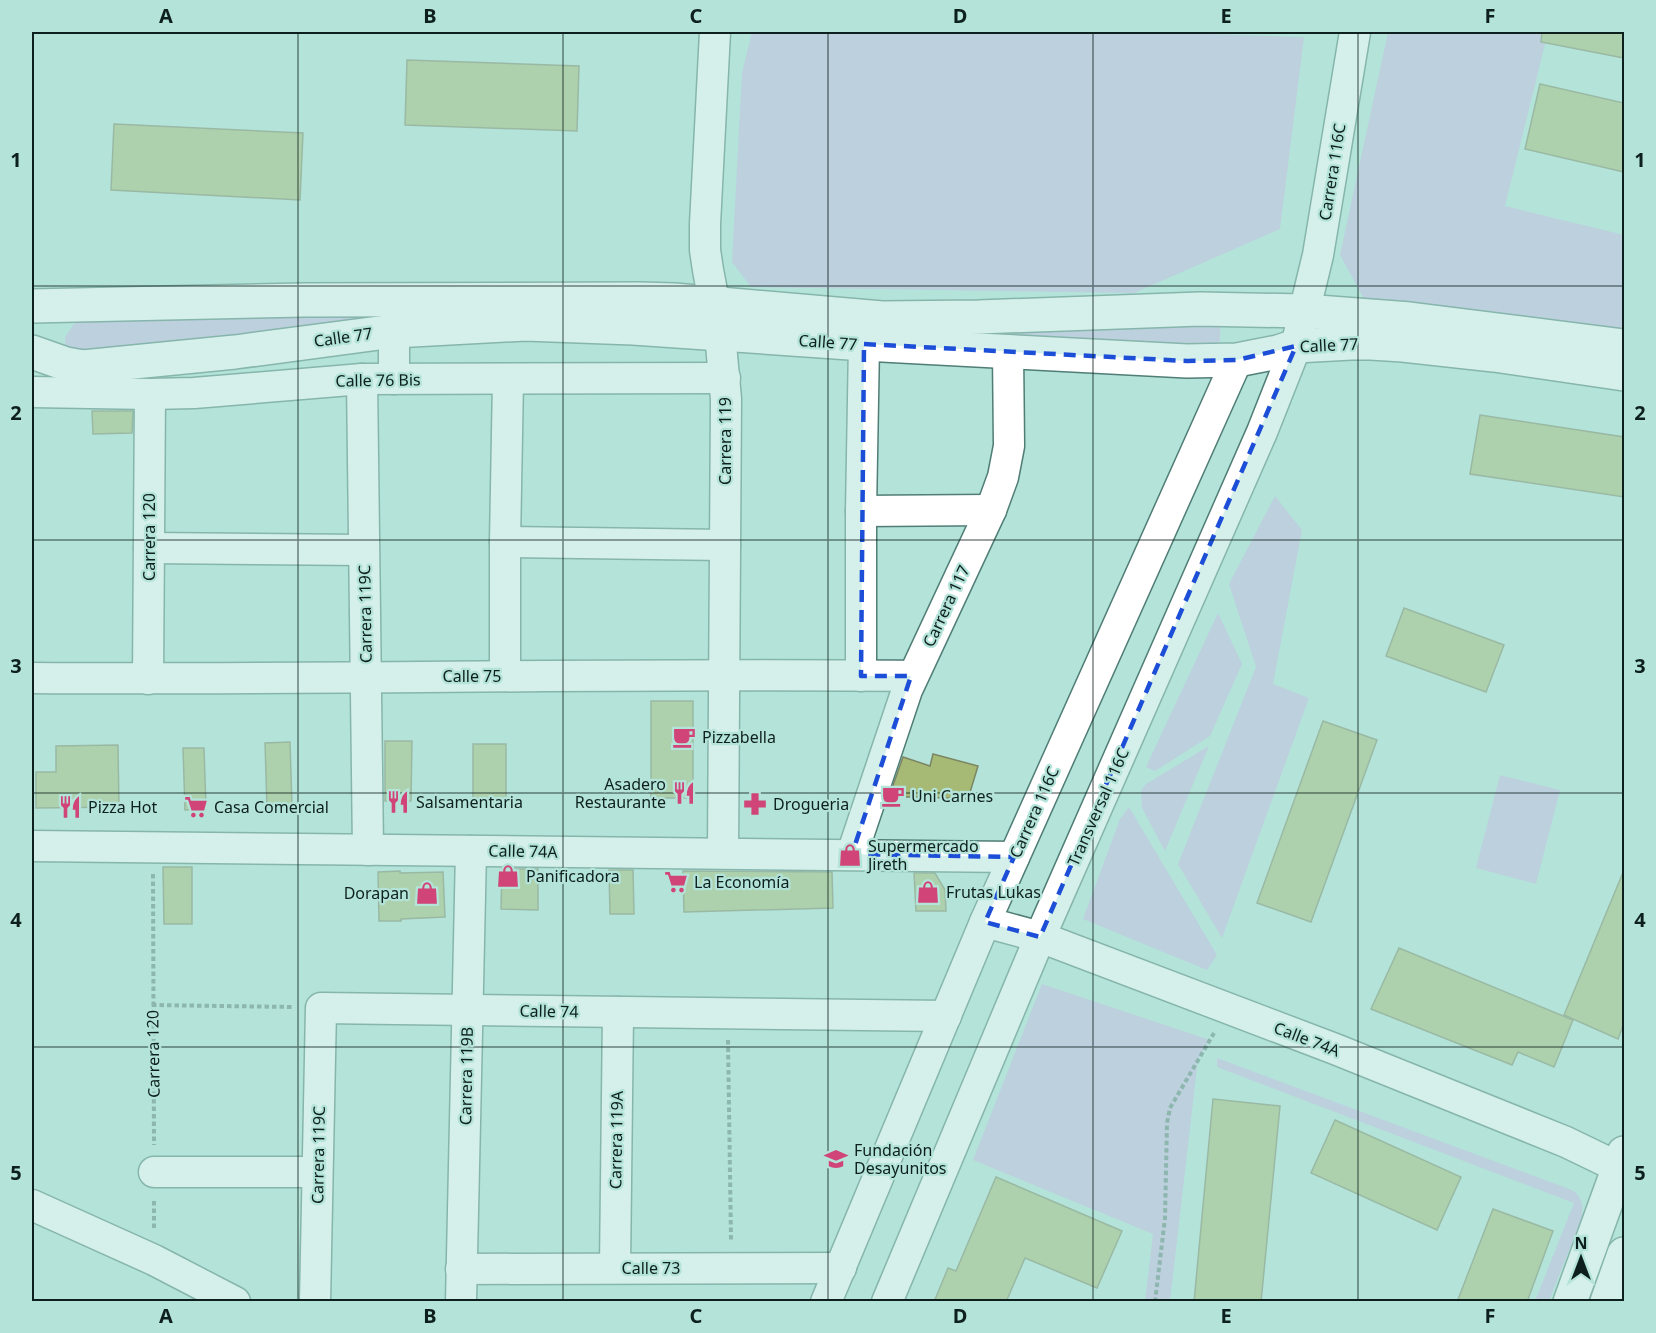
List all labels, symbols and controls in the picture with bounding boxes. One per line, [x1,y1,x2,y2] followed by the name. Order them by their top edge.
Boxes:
[159,2,173,29] text: A
[423,2,437,29] text: B
[690,2,703,29] text: C
[953,2,967,29] text: D
[1220,2,1232,29] text: E
[1485,2,1495,29] text: F
[1313,122,1351,222] street label: Carrera 116C
[10,146,22,173] text: 1
[1634,146,1646,173] text: 1
[312,322,374,352] street label: Calle 77
[798,329,858,355] street label: Calle 77
[1299,332,1359,358] street label: Calle 77
[335,368,421,392] street label: Calle 76 Bis
[714,397,736,485] street label: Carrera 119
[10,399,22,426] text: 2
[1634,399,1646,426] text: 2
[138,493,160,581] street label: Carrera 120
[917,562,975,650] street label: Carrera 117
[353,565,377,663] street label: Carrera 119C
[10,652,22,679] text: 3
[1634,652,1646,679] text: 3
[443,665,501,687] street label: Calle 75
[671,724,697,750] cafe icon: Pizzabella
[702,726,776,748] place label: Pizzabella
[1062,744,1134,870] street label: Transversal 116C
[1004,763,1064,861] street label: Carrera 116C
[575,773,666,813] place label: Asadero Restaurante
[671,780,697,806] restaurant icon: Asadero Restaurante
[880,783,906,809] cafe icon: Uni Carnes
[911,785,993,807] place label: Uni Carnes
[385,789,411,815] restaurant icon: Salsamentaria
[416,791,523,813] place label: Salsamentaria
[742,791,768,817] pharmacy icon: Drogueria
[773,793,849,815] place label: Drogueria
[57,794,83,820] restaurant icon: Pizza Hot
[183,794,209,820] supermarket icon: Casa Comercial
[88,796,158,818] place label: Pizza Hot
[214,796,329,818] place label: Casa Comercial
[866,835,979,875] place label: Supermercado Jireth
[488,839,558,863] street label: Calle 74A
[837,842,863,868] shop icon: Supermercado Jireth
[495,863,521,889] shop icon: Panificadora
[526,865,620,887] place label: Panificadora
[663,869,689,895] supermarket icon: La Economía
[694,871,789,893] place label: La Economía
[915,879,941,905] shop icon: Frutas Lukas
[414,880,440,906] shop icon: Dorapan
[946,881,1041,903] place label: Frutas Lukas
[344,882,409,904] place label: Dorapan
[10,906,22,933] text: 4
[1634,906,1646,933] text: 4
[519,999,579,1023] street label: Calle 74
[141,1010,165,1098] street label: Carrera 120
[1271,1016,1344,1062] street label: Calle 74A
[454,1027,478,1125] street label: Carrera 119B
[604,1090,628,1189] street label: Carrera 119A
[306,1106,330,1204] street label: Carrera 119C
[854,1139,947,1179] place label: Fundación Desayunitos
[823,1146,849,1172] school or university icon: Fundación Desayunitos
[10,1159,22,1186] text: 5
[1634,1159,1646,1186] text: 5
[1551,1228,1611,1288] north arrow
[1574,1232,1588,1254] text: N
[622,1257,680,1279] street label: Calle 73
[159,1302,173,1329] text: A
[423,1302,437,1329] text: B
[690,1302,703,1329] text: C
[953,1302,967,1329] text: D
[1220,1302,1232,1329] text: E
[1485,1302,1495,1329] text: F

